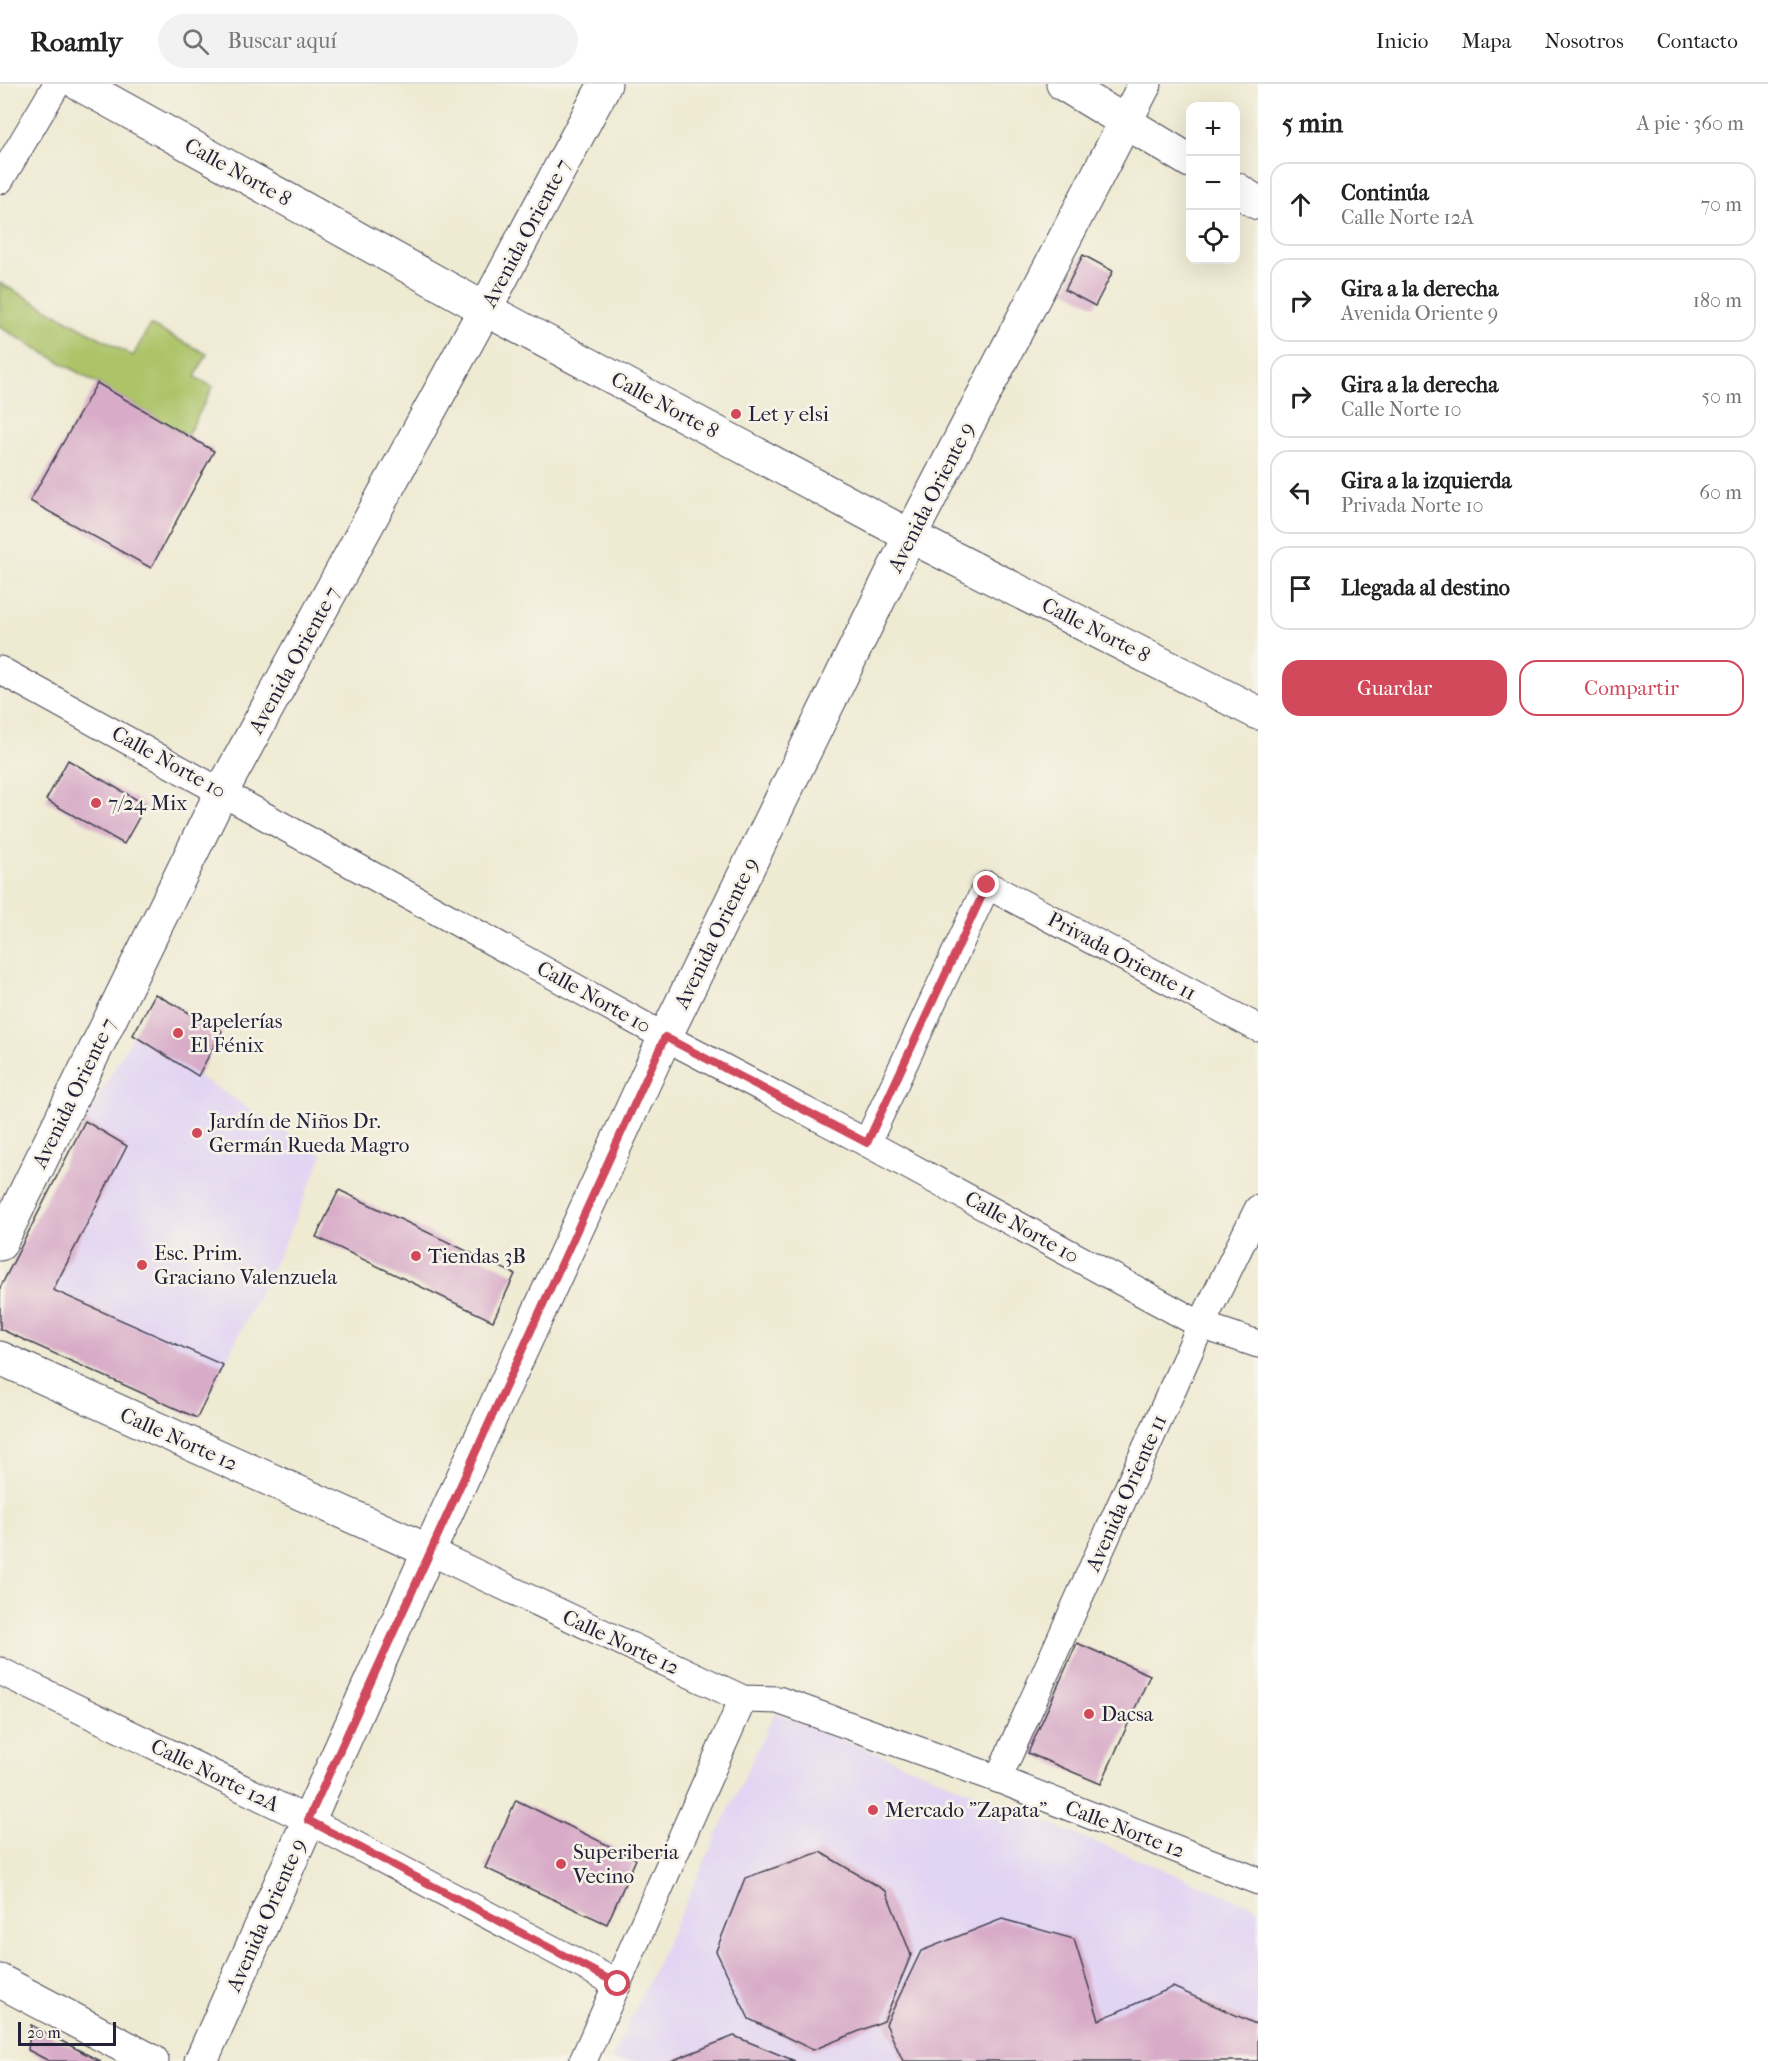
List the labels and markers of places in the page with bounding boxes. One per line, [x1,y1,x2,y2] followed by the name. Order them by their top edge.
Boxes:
[748,402,829,426] place label: Let y elsi
[729,407,743,421] marker: Let y elsi
[108,791,187,815] place label: 7/24 Mix
[89,796,103,810] marker: 7/24 Mix
[190,1009,283,1057] place label: Papelerías El Fénix
[171,1026,185,1040] marker: Papelerías El Fénix
[207,1109,410,1157] place label: Jardín de Niños Dr. Germán Rueda Magro
[190,1126,204,1140] marker: Jardín de Niños Dr. Germán Rueda Magro
[154,1241,337,1289] place label: Esc. Prim. Graciano Valenzuela
[428,1244,526,1268] place label: Tiendas 3B
[409,1249,423,1263] marker: Tiendas 3B
[135,1258,149,1272] marker: Esc. Prim. Graciano Valenzuela
[1101,1702,1154,1726] place label: Dacsa
[1082,1707,1096,1721] marker: Dacsa
[885,1798,1047,1822] place label: Mercado "Zapata"
[866,1803,880,1817] marker: Mercado "Zapata"
[572,1840,679,1888] place label: Superiberia Vecino
[554,1857,568,1871] marker: Superiberia Vecino

